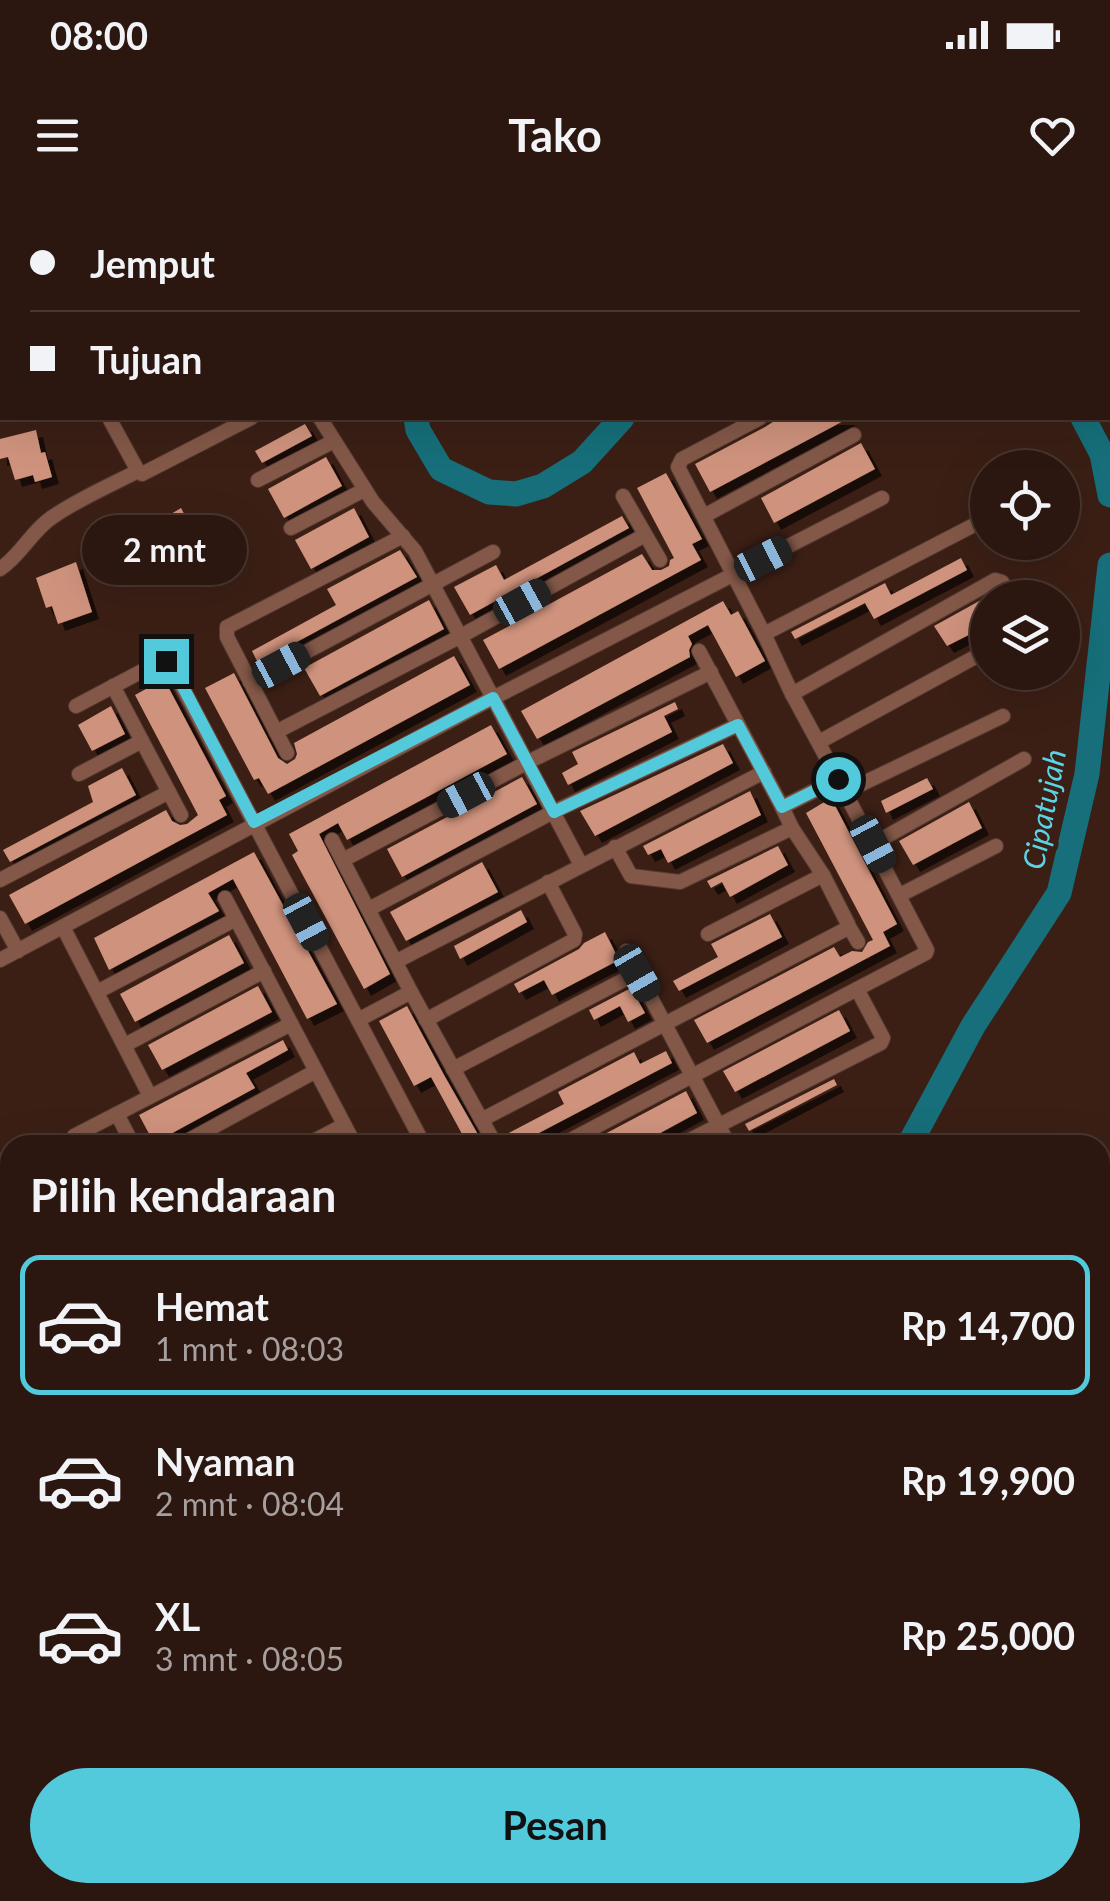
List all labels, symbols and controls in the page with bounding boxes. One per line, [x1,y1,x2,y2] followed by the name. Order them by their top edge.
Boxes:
[50,12,148,58] text: 08:00
[30,108,85,163] icon: menu
[508,108,602,162] text: Tako
[1025,108,1080,163] icon: heart
[90,240,215,286] text: Jemput
[90,336,203,382] text: Tujuan
[970,450,1080,690] map controls
[970,450,1080,560] button: locate
[84,516,248,586] callout: 2 mnt
[123,530,206,569] text: 2 mnt
[729,532,797,586] car
[488,574,556,630] car
[970,580,1080,690] button: layers
[247,638,315,692] car
[144,639,189,684] route end
[1014,746,1072,872] water label: Cipatujah
[816,757,861,802] route start
[432,768,500,822] car
[846,810,900,878] car
[279,888,333,956] car
[609,940,665,1006] car
[30,1168,336,1222] text: Pilih kendaraan
[35,1280,125,1370] icon: car
[155,1283,269,1329] text: Hemat
[901,1302,1075,1348] text: Rp 14,700
[155,1329,344,1368] text: 1 mnt · 08:03
[35,1435,125,1525] icon: car
[155,1438,295,1484] text: Nyaman
[901,1457,1075,1503] text: Rp 19,900
[155,1484,344,1523] text: 2 mnt · 08:04
[35,1590,125,1680] icon: car
[155,1593,200,1639] text: XL
[901,1612,1075,1658] text: Rp 25,000
[155,1639,344,1678] text: 3 mnt · 08:05
[30,1768,1080,1883] button: Pesan

